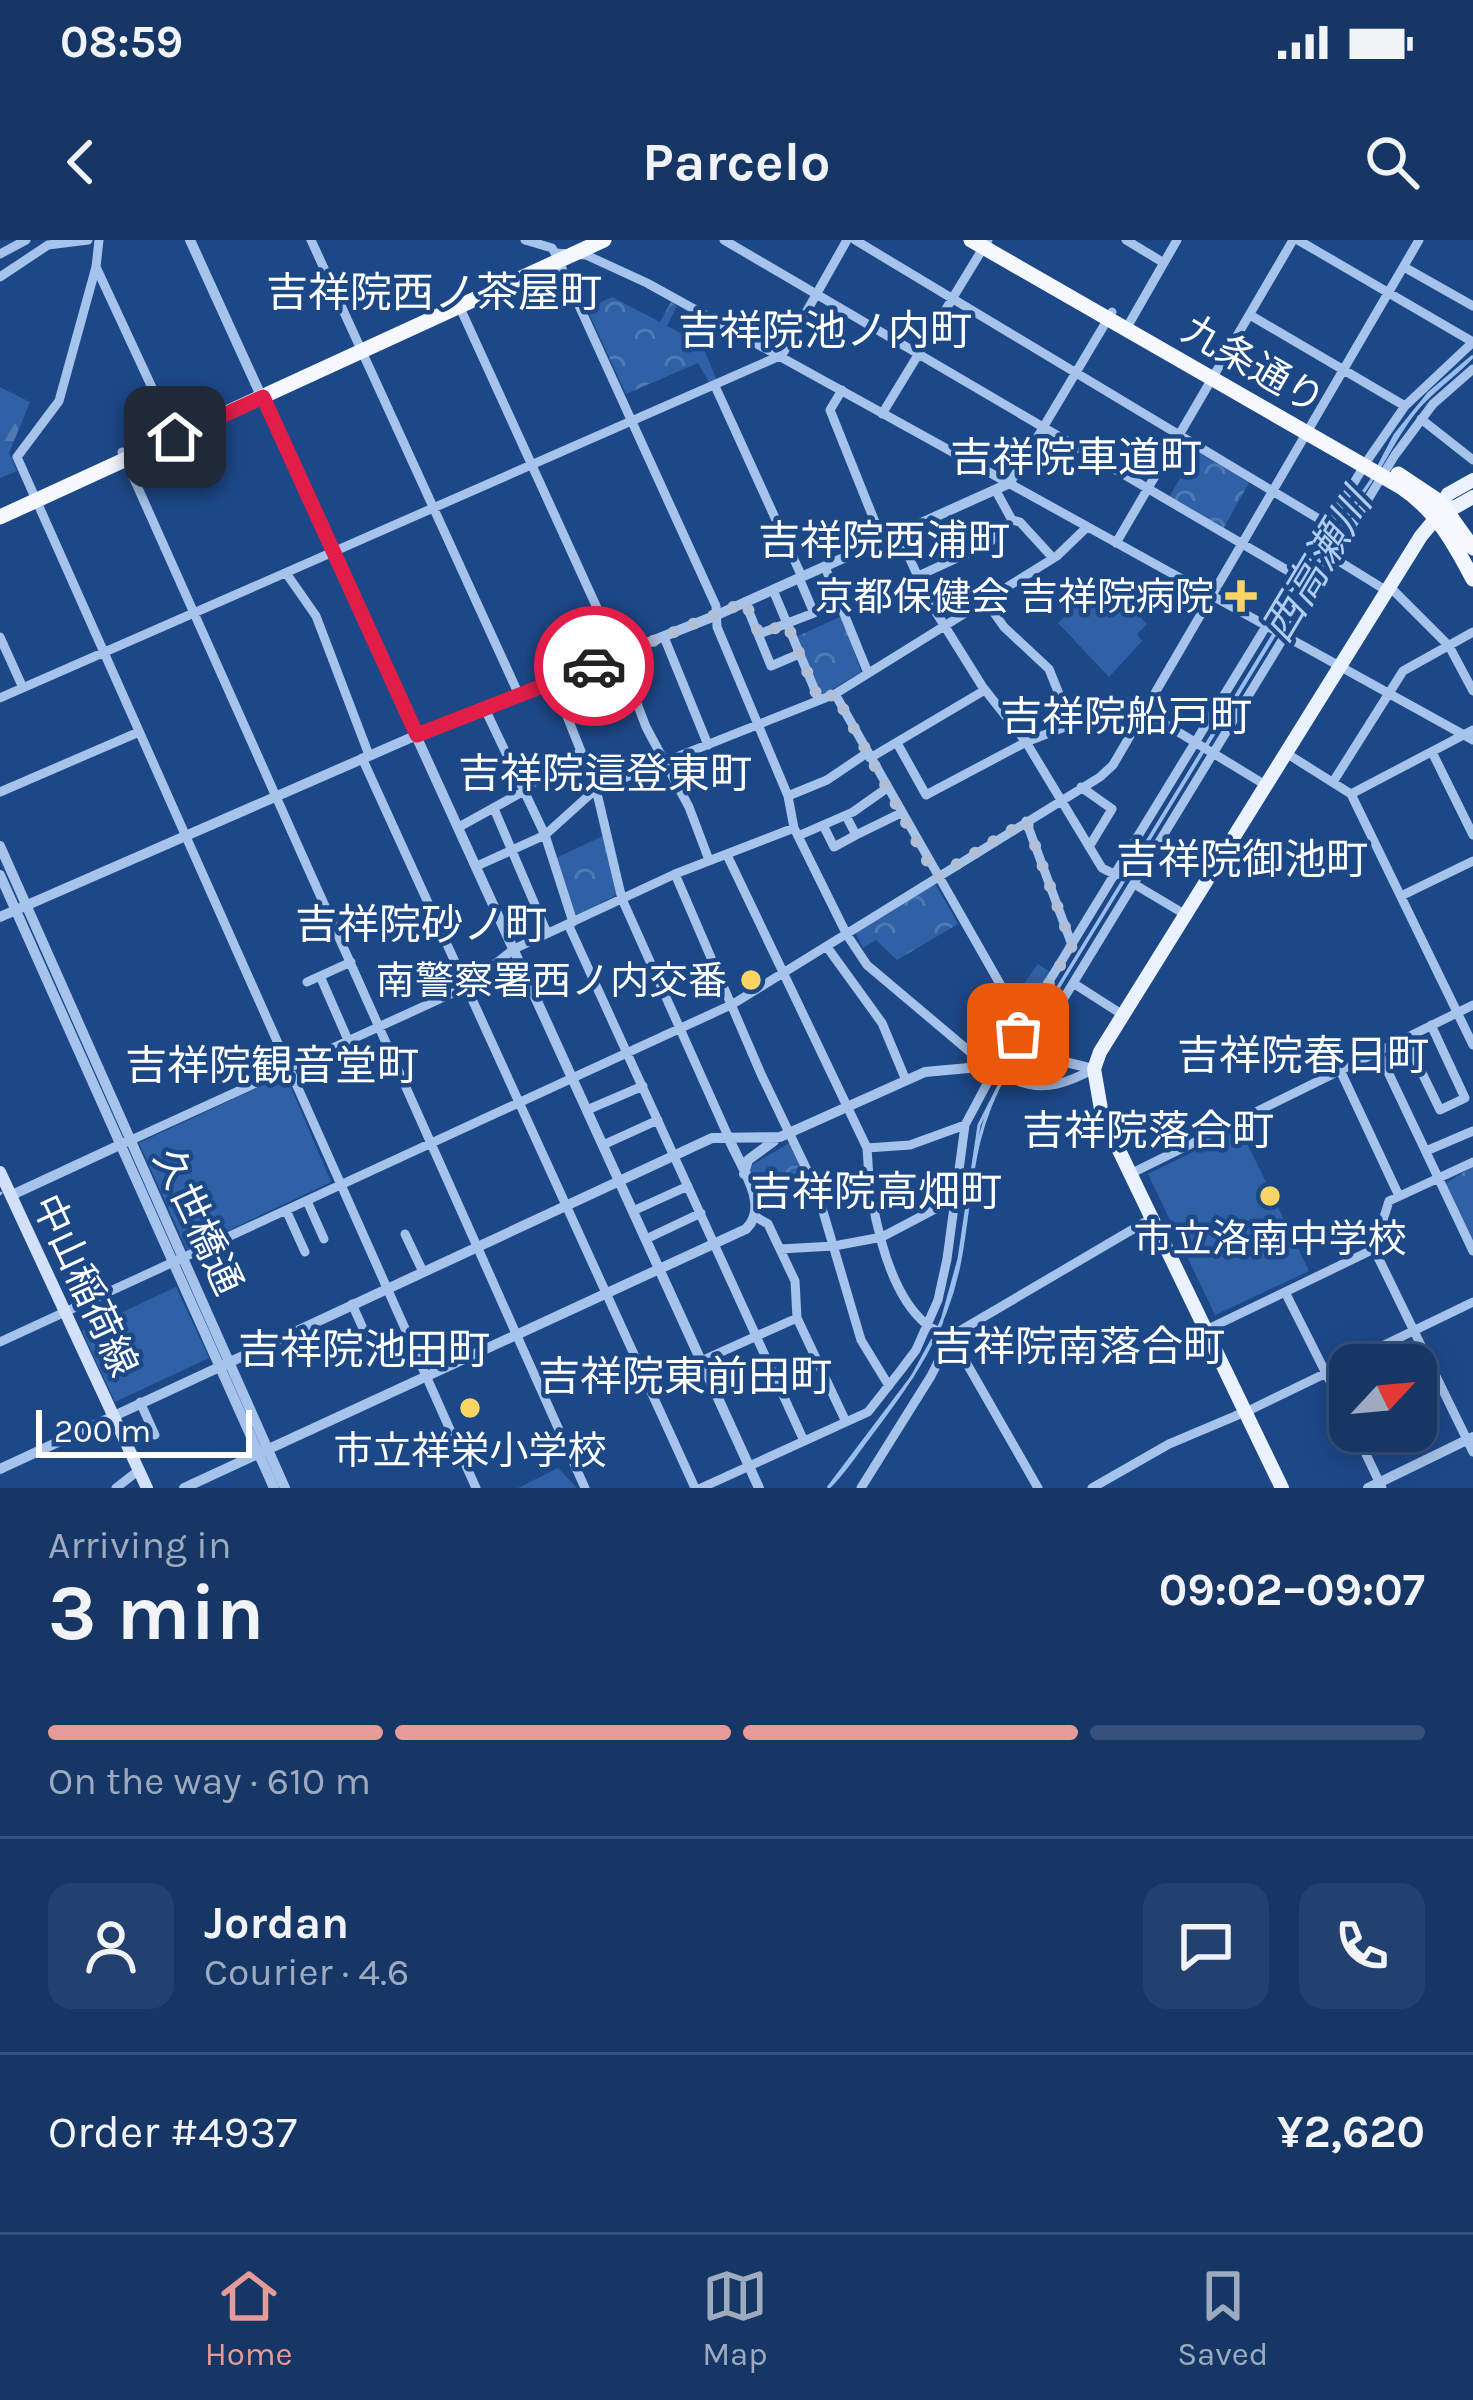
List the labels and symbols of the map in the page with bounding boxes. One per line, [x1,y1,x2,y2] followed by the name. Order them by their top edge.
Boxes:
[266,268,602,318] district label: 吉祥院西ノ茶屋町
[678,306,972,356] district label: 吉祥院池ノ内町
[1174,306,1333,424] street label: 九条通り
[124,386,226,488] pin
[950,433,1202,483] district label: 吉祥院車道町
[1252,477,1384,650] water label: 西高瀬川
[758,516,1010,566] district label: 吉祥院西浦町
[815,574,1214,620] place label: 京都保健会 吉祥院病院
[1225,580,1257,612] marker: 京都保健会 吉祥院病院
[534,606,654,726] courier
[1000,692,1252,742] district label: 吉祥院船戸町
[458,749,752,799] district label: 吉祥院這登東町
[1116,835,1368,885] district label: 吉祥院御池町
[295,900,547,950] district label: 吉祥院砂ノ町
[376,958,727,1004] place label: 南警察署西ノ内交番
[738,967,764,993] marker: 南警察署西ノ内交番
[967,983,1069,1085] pin
[1177,1031,1429,1081] district label: 吉祥院春日町
[125,1041,419,1091] district label: 吉祥院観音堂町
[1022,1106,1274,1156] district label: 吉祥院落合町
[144,1141,252,1302] street label: 久世橋通
[750,1167,1002,1217] district label: 吉祥院高畑町
[1257,1183,1283,1209] marker: 市立洛南中学校
[23,1187,147,1384] street label: 中山稲荷線
[1133,1216,1407,1262] place label: 市立洛南中学校
[931,1322,1225,1372] district label: 吉祥院南落合町
[238,1325,490,1375] district label: 吉祥院池田町
[1329,1344,1437,1452] north arrow
[538,1352,832,1402] district label: 吉祥院東前田町
[457,1395,483,1421] marker: 市立祥栄小学校
[36,1404,252,1457] scale bar
[333,1428,607,1474] place label: 市立祥栄小学校

